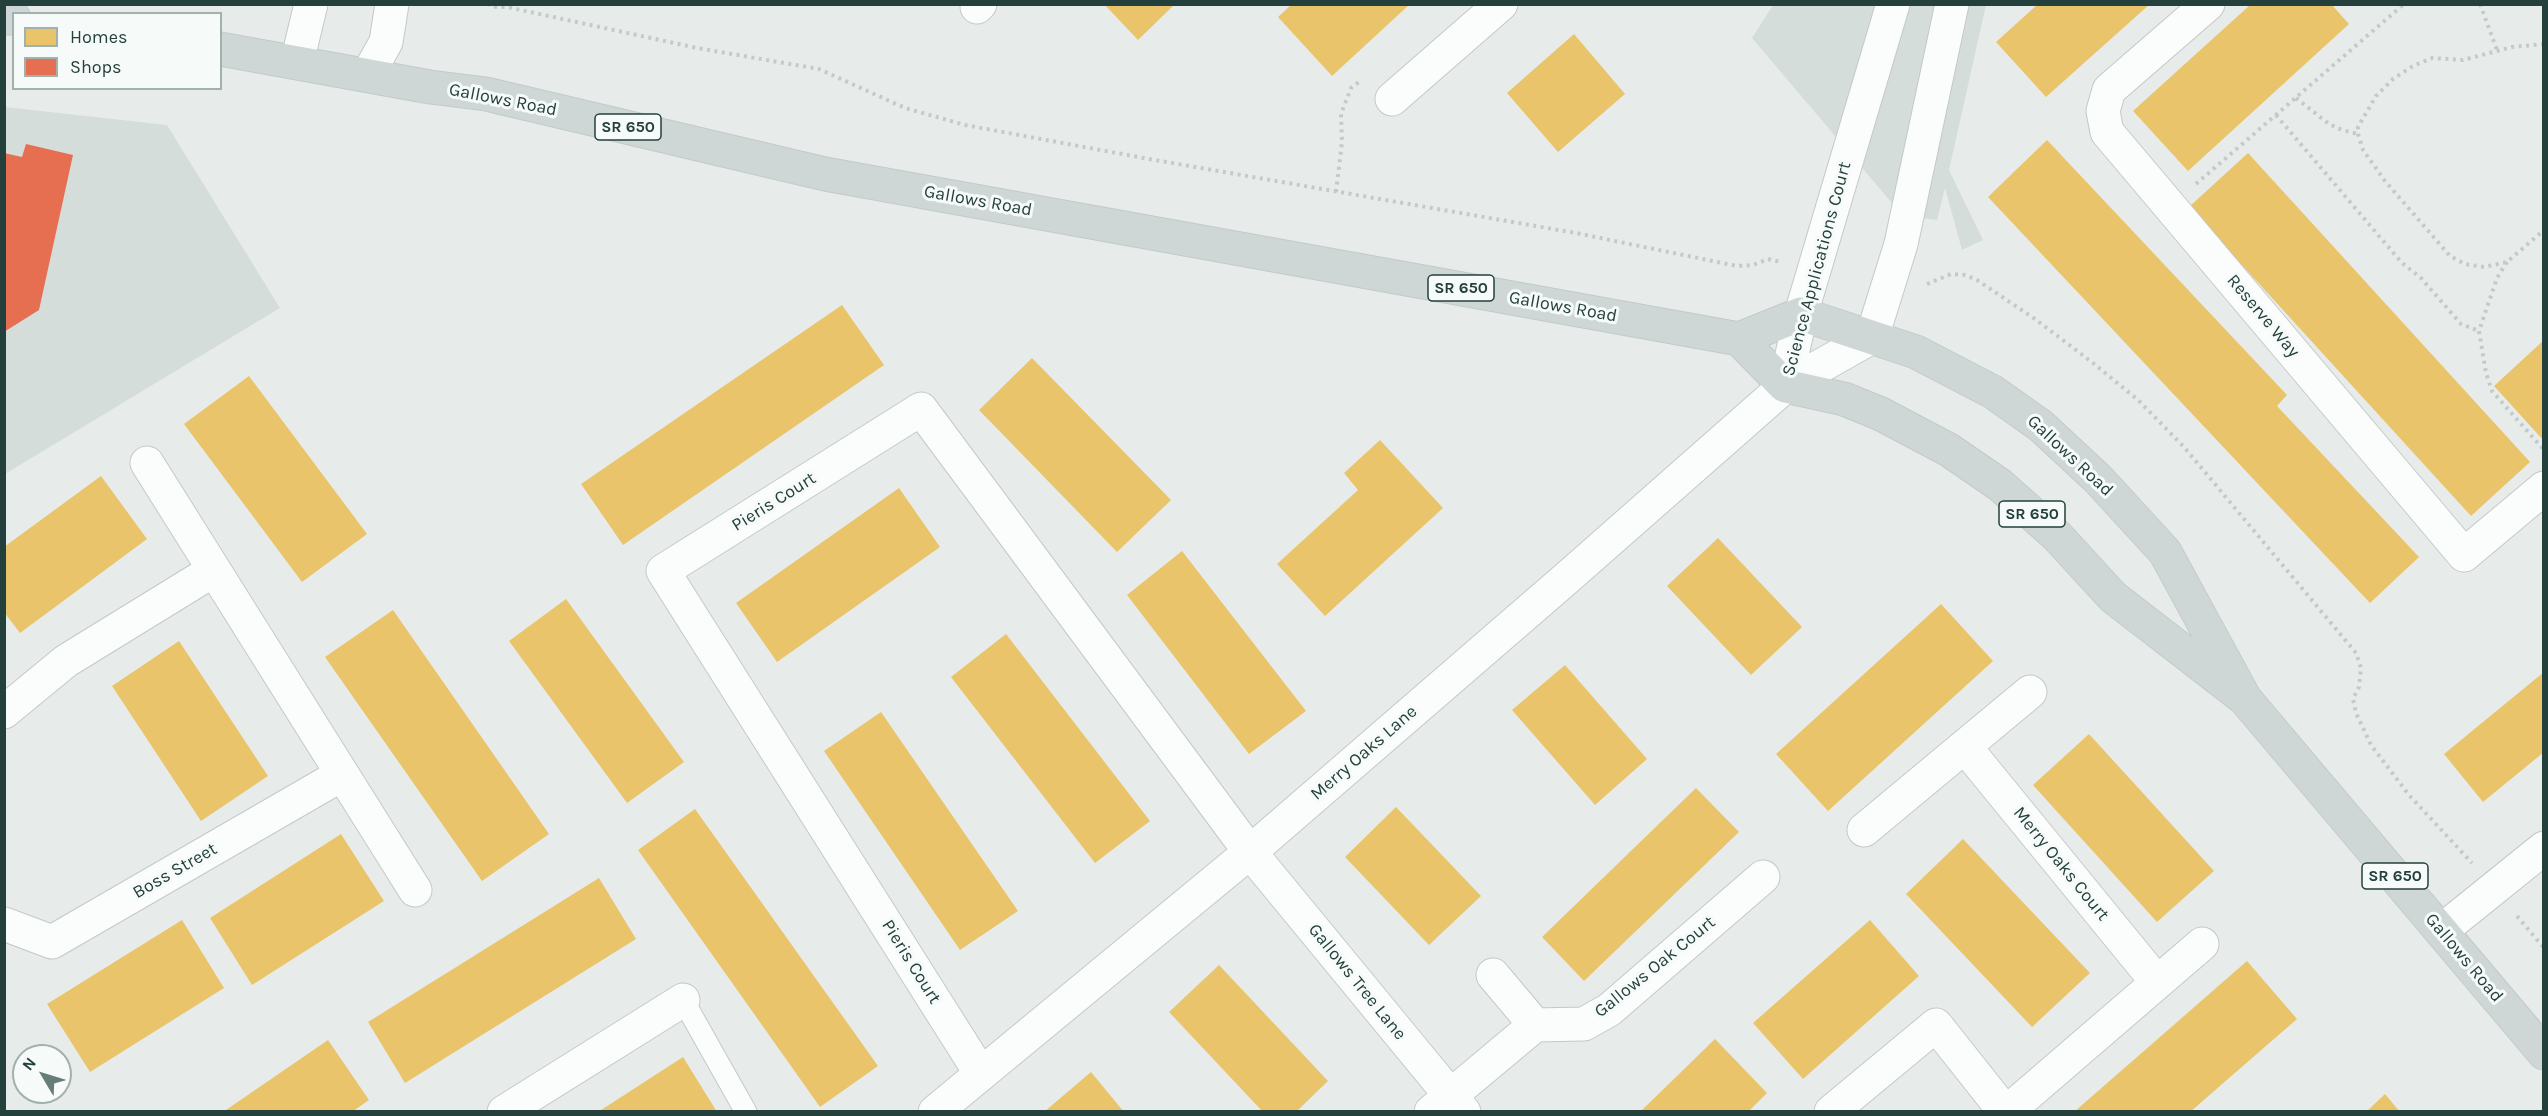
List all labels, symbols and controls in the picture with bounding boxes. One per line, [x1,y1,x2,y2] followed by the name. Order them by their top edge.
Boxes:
[12,12,222,90] legend
[70,26,127,48] text: Homes
[70,56,122,78] text: Shops
[447,79,559,121] street label: Gallows Road
[595,114,661,140] road number: SR 650
[1778,159,1856,379] street label: Science Applications Court
[922,181,1034,221] street label: Gallows Road
[2222,270,2304,362] street label: Reserve Way
[1428,275,1494,301] road number: SR 650
[1507,287,1619,327] street label: Gallows Road
[2023,411,2117,501] street label: Gallows Road
[728,468,820,536] street label: Pieris Court
[1999,501,2065,527] road number: SR 650
[1306,701,1422,805] street label: Merry Oaks Lane
[2008,803,2114,925] street label: Merry Oaks Court
[129,838,221,904] street label: Boss Street
[2362,863,2428,889] road number: SR 650
[2420,909,2508,1007] street label: Gallows Road
[1590,912,1720,1022] street label: Gallows Oak Court
[877,916,945,1008] street label: Pieris Court
[1303,919,1411,1045] street label: Gallows Tree Lane
[12,1044,72,1104] north arrow
[18,1053,40,1074] text: N

